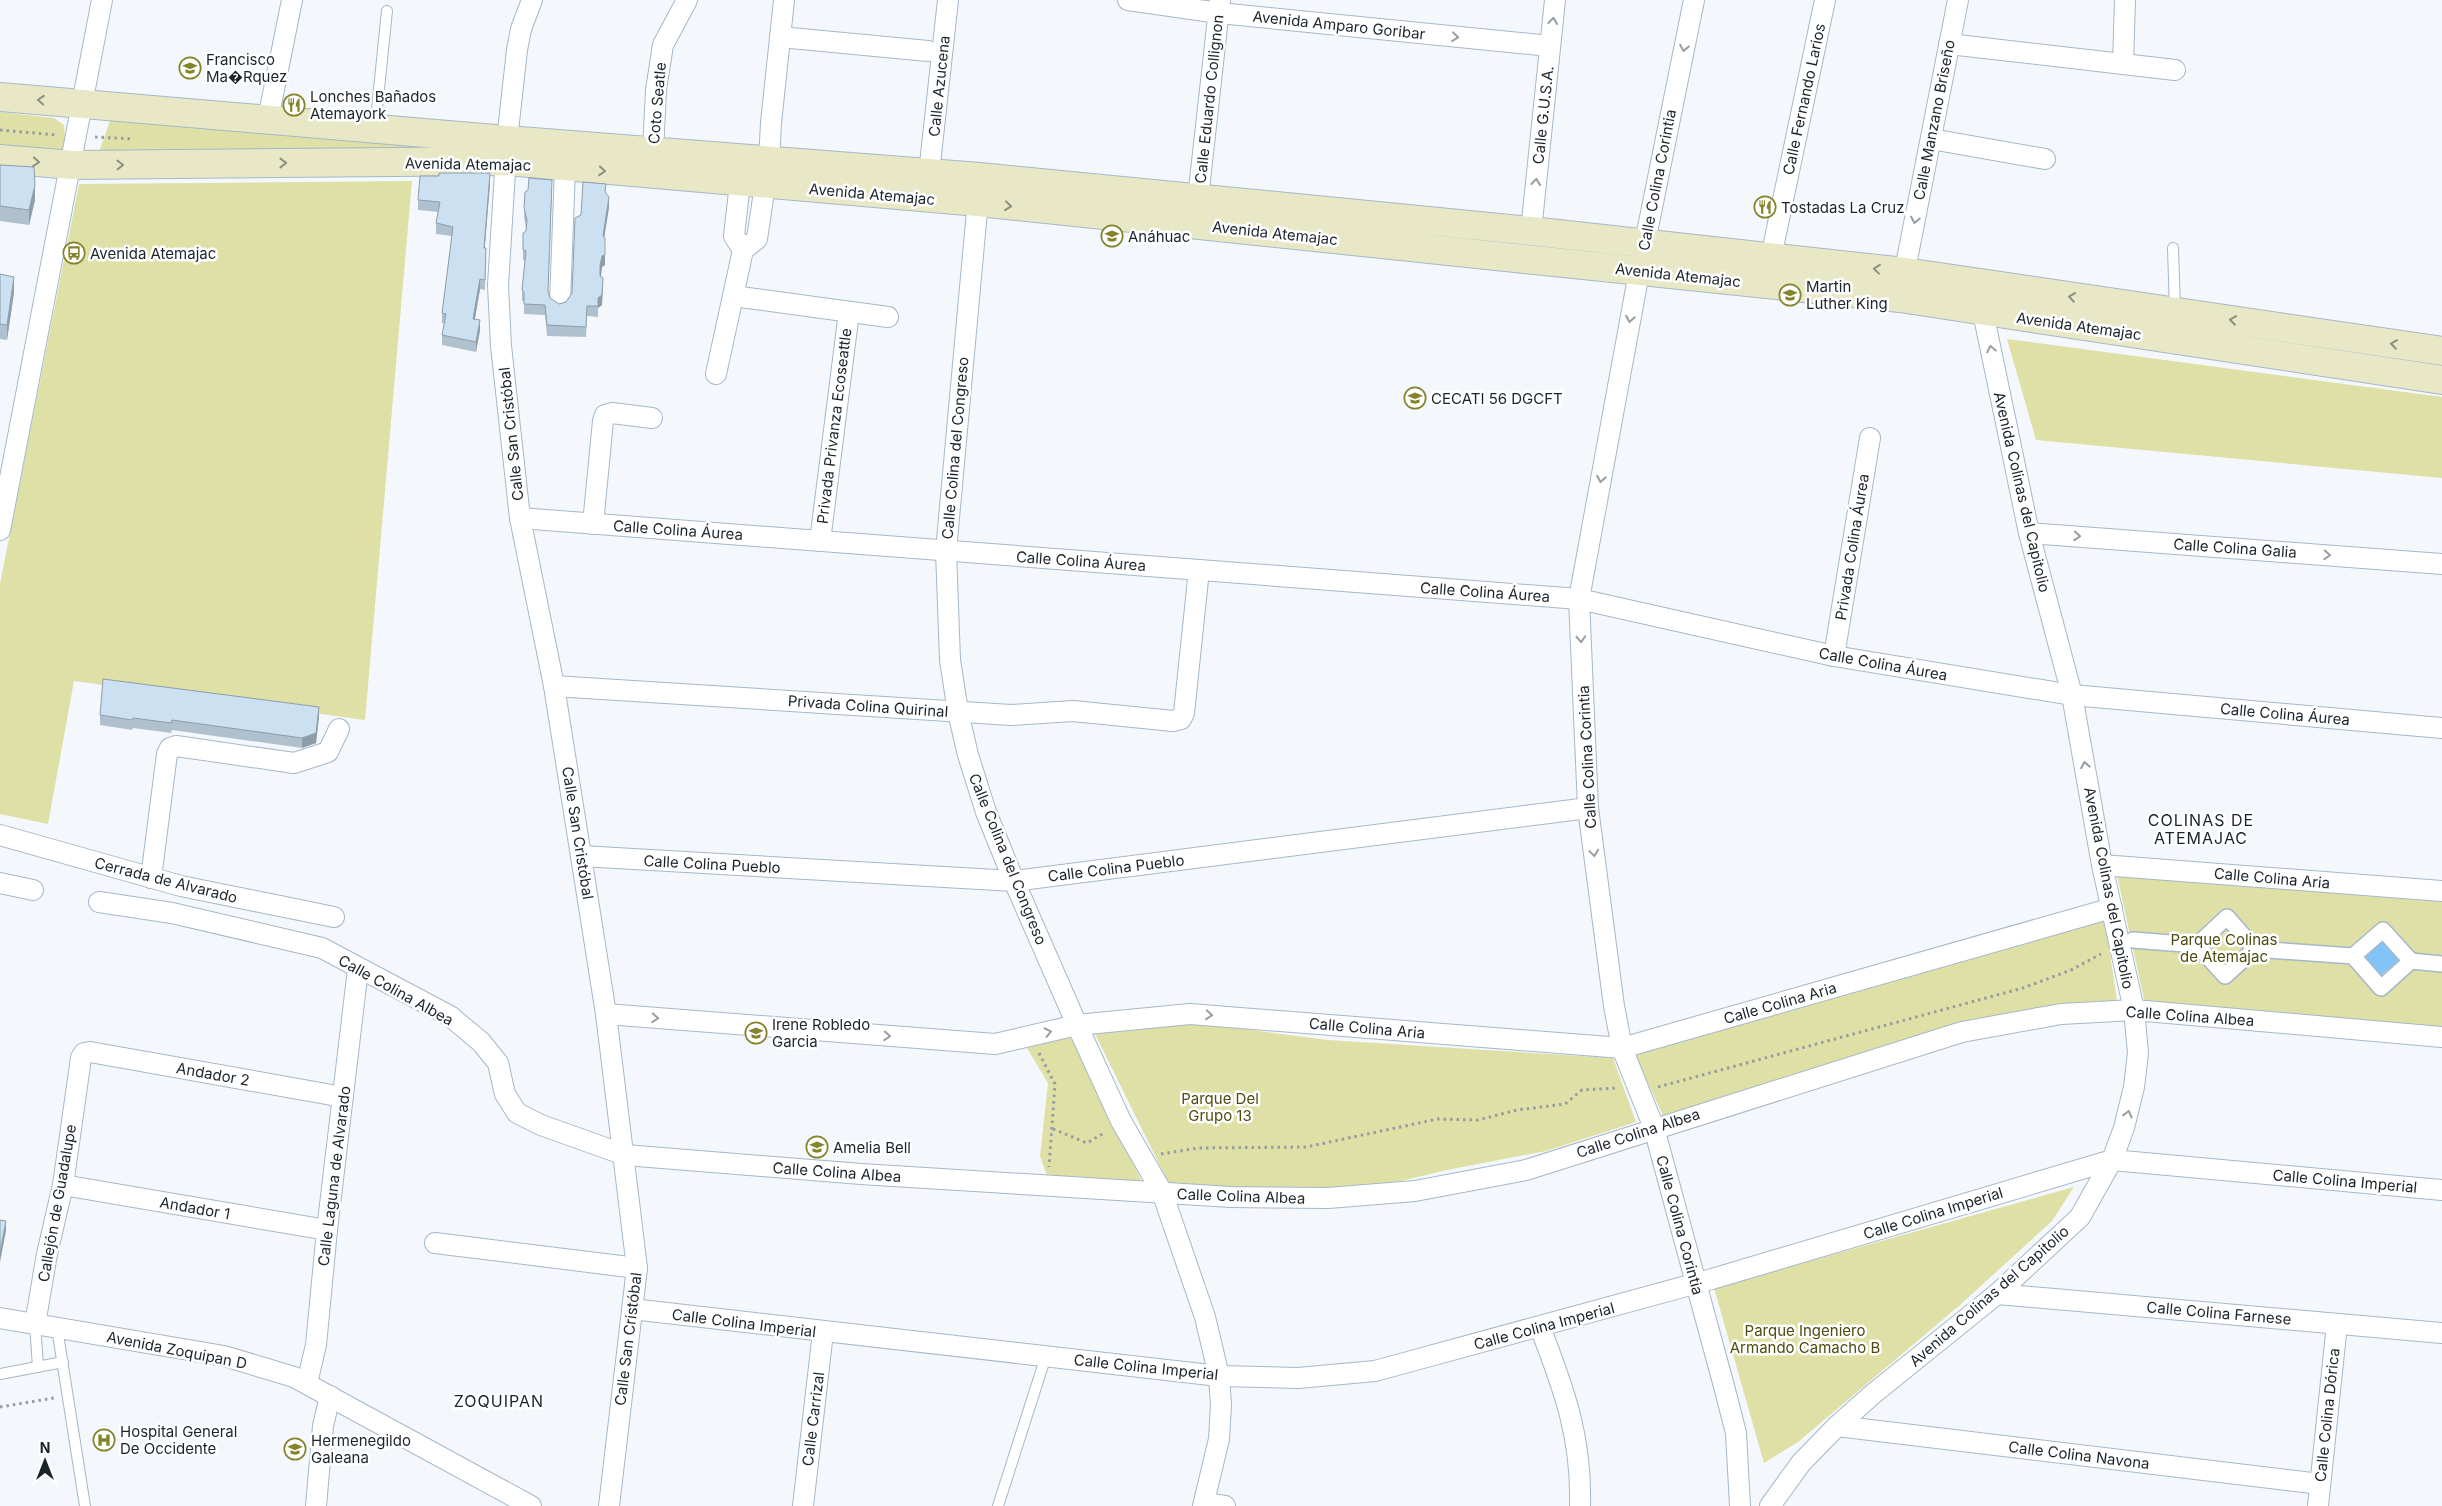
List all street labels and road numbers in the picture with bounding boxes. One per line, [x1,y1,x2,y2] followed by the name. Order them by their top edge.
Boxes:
[1252,6,1427,44] street label: Avenida Amparo Goribar
[1191,14,1227,184] street label: Calle Eduardo Collignon
[1779,21,1829,176] street label: Calle Fernando Larios
[924,34,954,138] street label: Calle Azucena
[1909,38,1959,202] street label: Calle Manzano Briseño
[644,61,670,145] street label: Coto Seatle
[1528,65,1558,165] street label: Calle G.U.S.A.
[1634,108,1680,252] street label: Calle Colina Corintia
[405,153,531,175] street label: Avenida Atemajac
[808,179,936,209] street label: Avenida Atemajac
[1211,217,1339,249] street label: Avenida Atemajac
[1614,259,1742,291] street label: Avenida Atemajac
[2015,308,2143,344] street label: Avenida Atemajac
[813,327,855,525] street label: Privada Privanza Ecoseattle
[938,356,972,540] street label: Calle Colina del Congreso
[495,366,527,502] street label: Calle San Cristóbal
[1990,390,2054,594] street label: Avenida Colinas del Capitolio
[1831,472,1873,622] street label: Privada Colina Áurea
[612,516,744,544] street label: Calle Colina Áurea
[2173,534,2297,562] street label: Calle Colina Galia
[1015,547,1147,575] street label: Calle Colina Áurea
[1419,578,1551,606] street label: Calle Colina Áurea
[1817,643,1949,685] street label: Calle Colina Áurea
[1574,685,1600,829] street label: Calle Colina Corintia
[787,691,949,721] street label: Privada Colina Quirinal
[2219,699,2351,729] street label: Calle Colina Áurea
[558,765,598,901] street label: Calle San Cristóbal
[965,771,1051,947] street label: Calle Colina del Congreso
[2080,785,2138,991] street label: Avenida Colinas del Capitolio
[1047,850,1185,886] street label: Calle Colina Pueblo
[643,851,781,877] street label: Calle Colina Pueblo
[93,853,239,907] street label: Cerrada de Alvarado
[2213,863,2331,893] street label: Calle Colina Aria
[335,950,457,1030] street label: Calle Colina Albea
[1721,978,1839,1028] street label: Calle Colina Aria
[2125,1002,2255,1030] street label: Calle Colina Albea
[1308,1013,1426,1043] street label: Calle Colina Aria
[175,1058,251,1090] street label: Andador 2
[314,1085,354,1267] street label: Calle Laguna de Alvarado
[1574,1104,1702,1162] street label: Calle Colina Albea
[34,1123,80,1283] street label: Callejón de Guadalupe
[1652,1153,1708,1297] street label: Calle Colina Corintia
[772,1158,902,1186] street label: Calle Colina Albea
[2272,1165,2418,1197] street label: Calle Colina Imperial
[1861,1183,2005,1243] street label: Calle Colina Imperial
[1176,1184,1306,1208] street label: Calle Colina Albea
[158,1192,232,1224] street label: Andador 1
[1905,1222,2073,1370] street label: Avenida Colinas del Capitolio
[610,1271,646,1407] street label: Calle San Cristóbal
[2146,1297,2292,1329] street label: Calle Colina Farnese
[1472,1298,1616,1354] street label: Calle Colina Imperial
[671,1305,817,1341] street label: Calle Colina Imperial
[105,1327,249,1373] street label: Avenida Zoquipan D
[2311,1347,2343,1483] street label: Calle Colina Dórica
[1073,1350,1219,1384] street label: Calle Colina Imperial
[798,1371,828,1467] street label: Calle Carrizal
[2007,1437,2151,1473] street label: Calle Colina Navona

